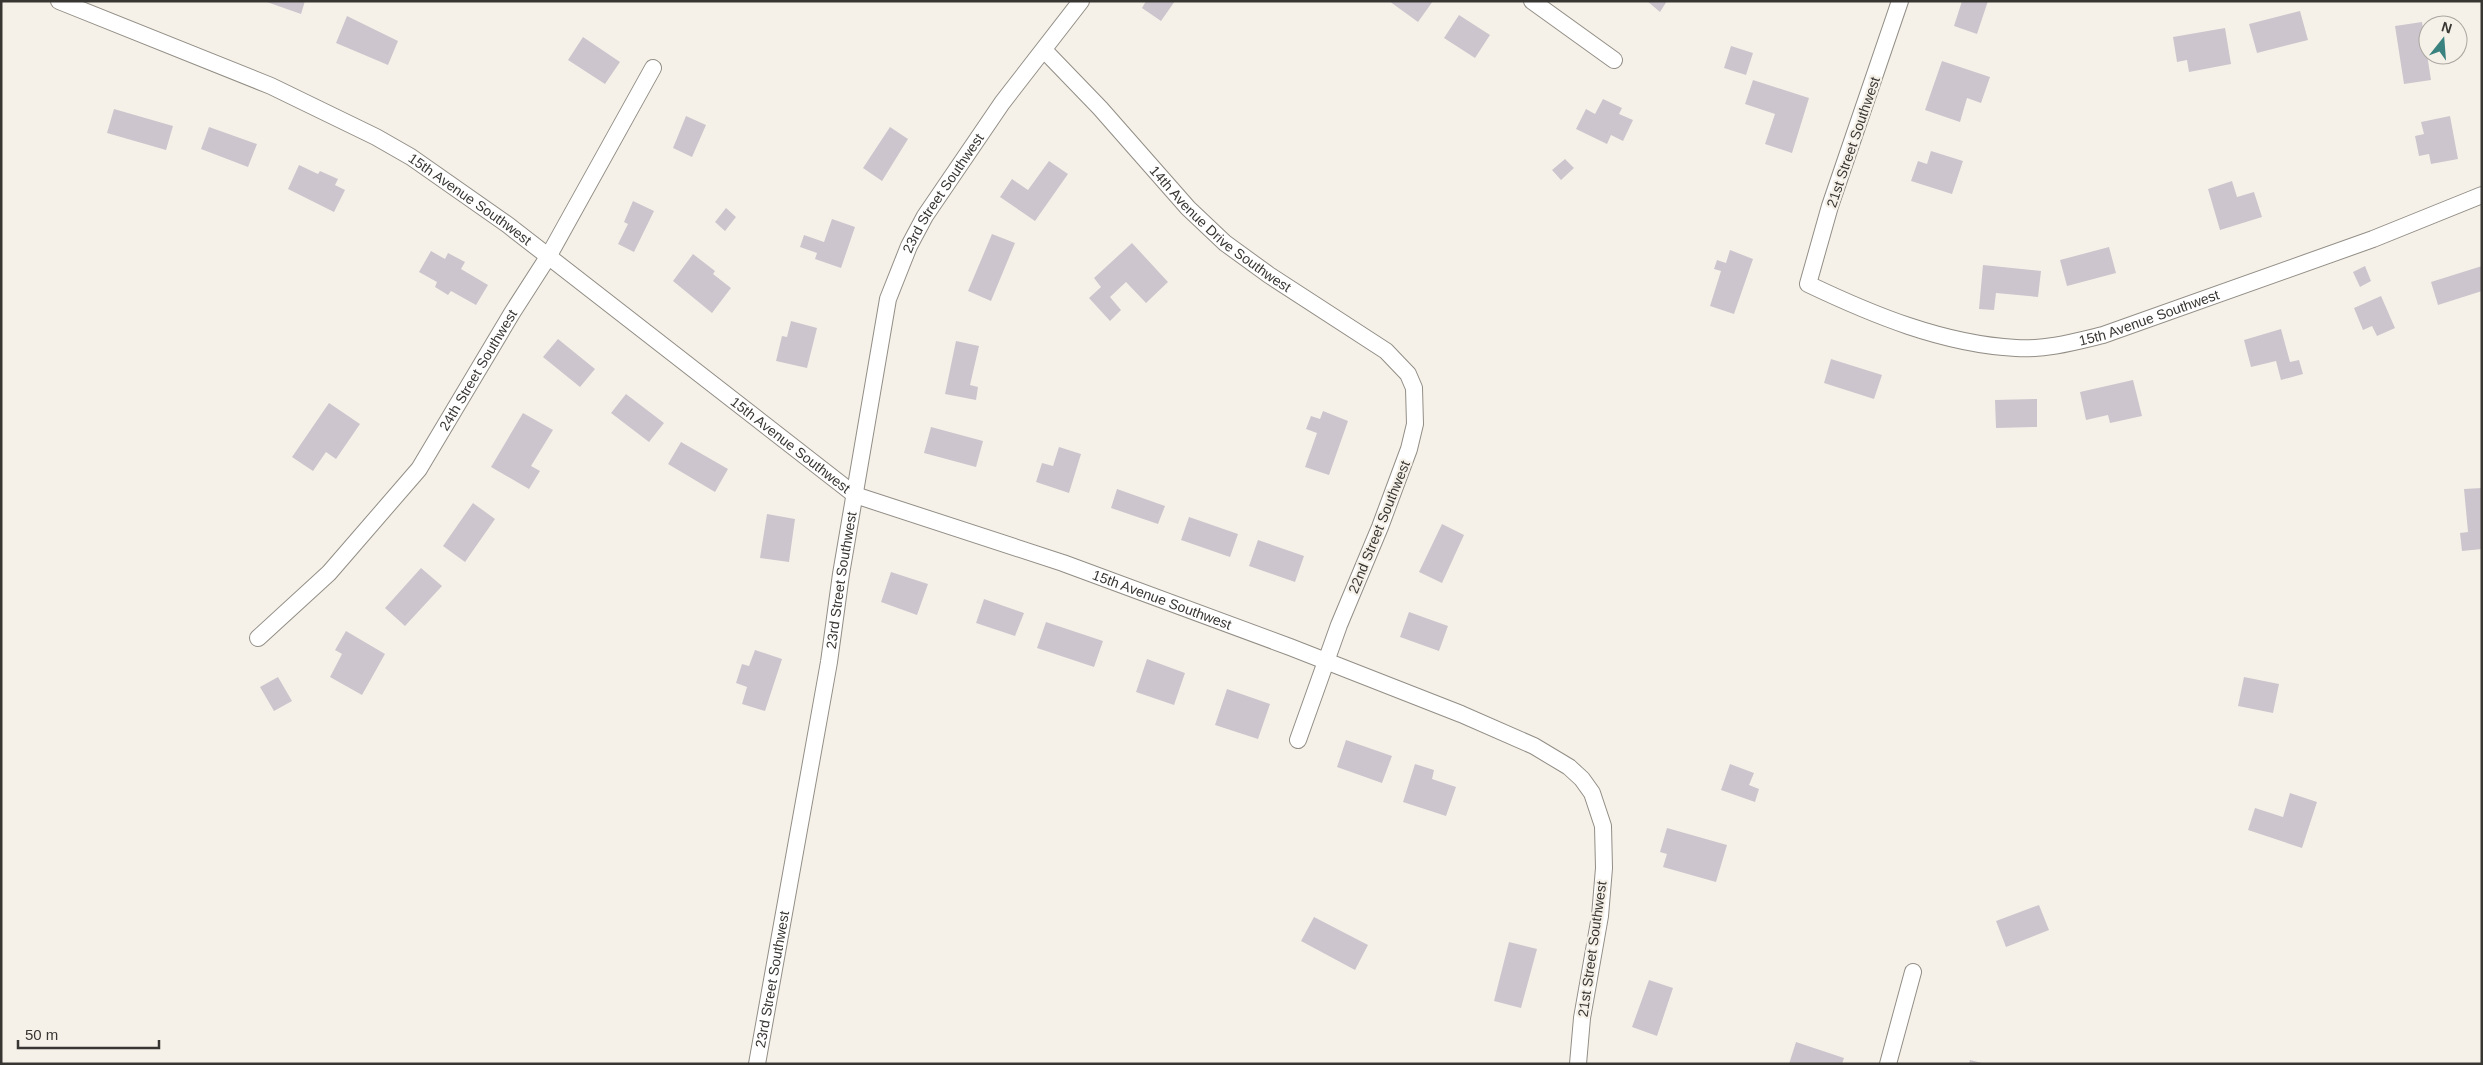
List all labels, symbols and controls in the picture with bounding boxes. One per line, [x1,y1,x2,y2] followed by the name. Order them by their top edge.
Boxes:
[2418,15,2468,65] north arrow
[2440,18,2454,37] text: N
[1823,75,1883,209] street label: 21st Street Southwest
[899,130,987,255] street label: 23rd Street Southwest
[406,150,535,248] street label: 15th Avenue Southwest
[1147,162,1294,295] street label: 14th Avenue Drive Southwest
[2077,286,2221,349] street label: 15th Avenue Southwest
[436,306,520,433] street label: 24th Street Southwest
[728,393,854,496] street label: 15th Avenue Southwest
[1345,458,1413,596] street label: 22nd Street Southwest
[823,510,860,650] street label: 23rd Street Southwest
[1090,567,1234,633] street label: 15th Avenue Southwest
[1575,880,1609,1018] street label: 21st Street Southwest
[752,910,792,1049] street label: 23rd Street Southwest
[18,1018,159,1050] scale bar
[25,1026,58,1043] text: 50 m

